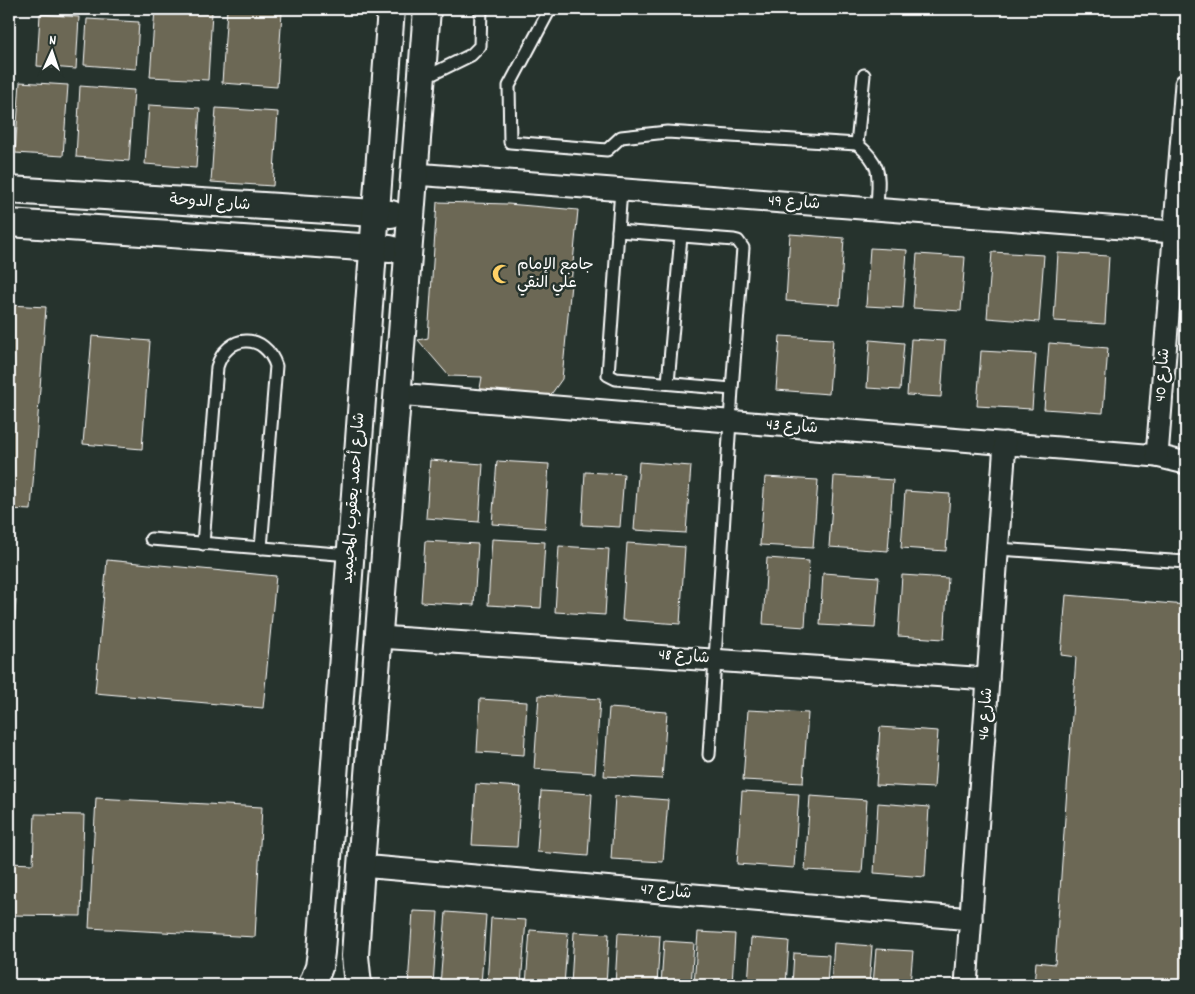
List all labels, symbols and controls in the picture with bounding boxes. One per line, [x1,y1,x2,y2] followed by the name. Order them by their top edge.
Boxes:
[28,28,78,78] north arrow
[49,31,57,51] text: N
[169,189,251,217] street label: شارع الدوحة
[767,190,821,216] street label: شارع 49
[517,254,594,296] place label: جامع الإمام علي النقي
[491,263,513,285] mosque icon: جامع الإمام علي النقي
[1150,347,1176,403] street label: شارع 40
[337,412,371,584] street label: شارع أحمد يعقوب المحيميد
[765,414,819,440] street label: شارع 43
[658,644,710,670] street label: شارع 48
[973,687,999,741] street label: شارع 46
[640,878,692,906] street label: شارع 47

